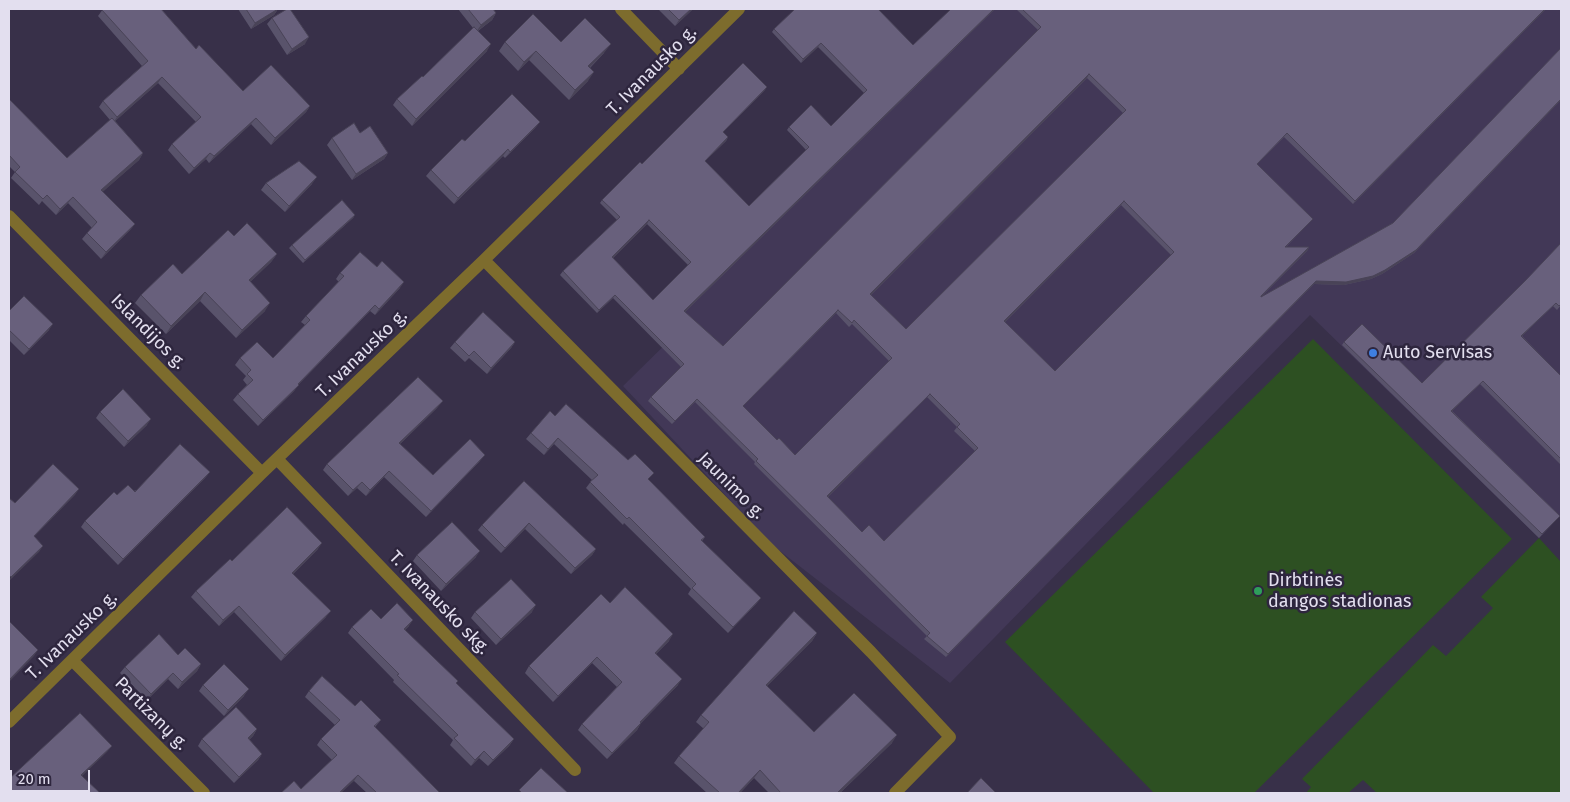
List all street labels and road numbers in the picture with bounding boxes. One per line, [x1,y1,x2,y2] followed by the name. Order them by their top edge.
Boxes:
[603,22,701,120] street label: T. Ivanausko g.
[106,290,190,374] street label: Islandijos g.
[312,305,412,403] street label: T. Ivanausko g.
[693,448,769,524] street label: Jaunimo g.
[384,547,494,659] street label: T. Ivanausko skg.
[22,587,122,685] street label: T. Ivanausko g.
[110,673,192,755] street label: Partizanų g.

